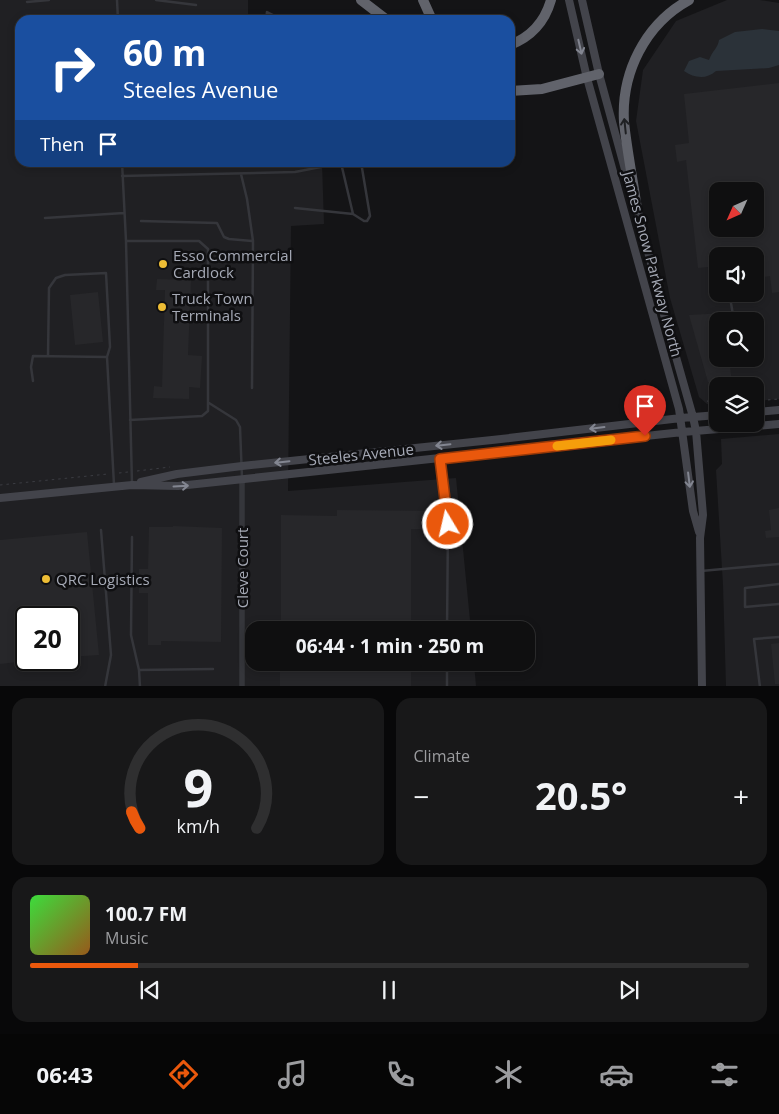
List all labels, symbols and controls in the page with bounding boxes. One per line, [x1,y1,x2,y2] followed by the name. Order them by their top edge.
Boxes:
[123,29,206,76] text: 60 m
[40,35,105,100] icon: right
[576,39,585,55] one-way arrow
[123,74,278,104] text: Steeles Avenue
[620,119,630,135] one-way arrow
[94,130,122,158] icon: arrive
[40,131,84,157] text: Then
[618,167,687,359] street label: James Snow Parkway North
[709,182,764,238] north arrow
[709,182,764,432] map controls
[173,245,292,282] place label: Esso Commercial Cardlock
[709,247,764,302] button: sound
[157,258,169,270] marker: Esso Commercial Cardlock
[172,288,253,325] place label: Truck Town Terminals
[156,301,168,313] marker: Truck Town Terminals
[709,312,764,367] button: search
[709,377,764,432] button: layers
[624,385,666,436] pin
[631,392,659,420] icon: arrive
[590,423,606,433] one-way arrow
[307,439,415,469] street label: Steeles Avenue
[436,441,452,450] one-way arrow
[274,457,290,467] one-way arrow
[684,472,694,488] one-way arrow
[172,481,188,490] one-way arrow
[421,497,473,549] position arrow
[232,528,252,608] street label: Cleve Court
[56,569,150,589] place label: QRC Logistics
[40,573,52,585] marker: QRC Logistics
[15,606,80,671] speed limit sign: 20
[296,633,484,659] text: 06:44 · 1 min · 250 m
[414,745,470,767] text: Climate
[183,751,213,822] text: 9
[535,769,627,821] text: 20.5°
[414,777,430,815] text: −
[733,777,749,815] text: +
[176,814,219,838] text: km/h
[105,901,187,927] text: 100.7 FM
[105,927,149,949] text: Music
[136,976,164,1004] icon: previous
[375,976,403,1004] icon: pause
[615,976,643,1004] icon: next
[166,1057,201,1092] icon: directions
[275,1057,310,1092] icon: music
[383,1057,418,1092] icon: phone
[491,1057,526,1092] icon: climate
[599,1057,634,1092] icon: car
[707,1057,742,1092] icon: filters
[37,1059,93,1089] text: 06:43

